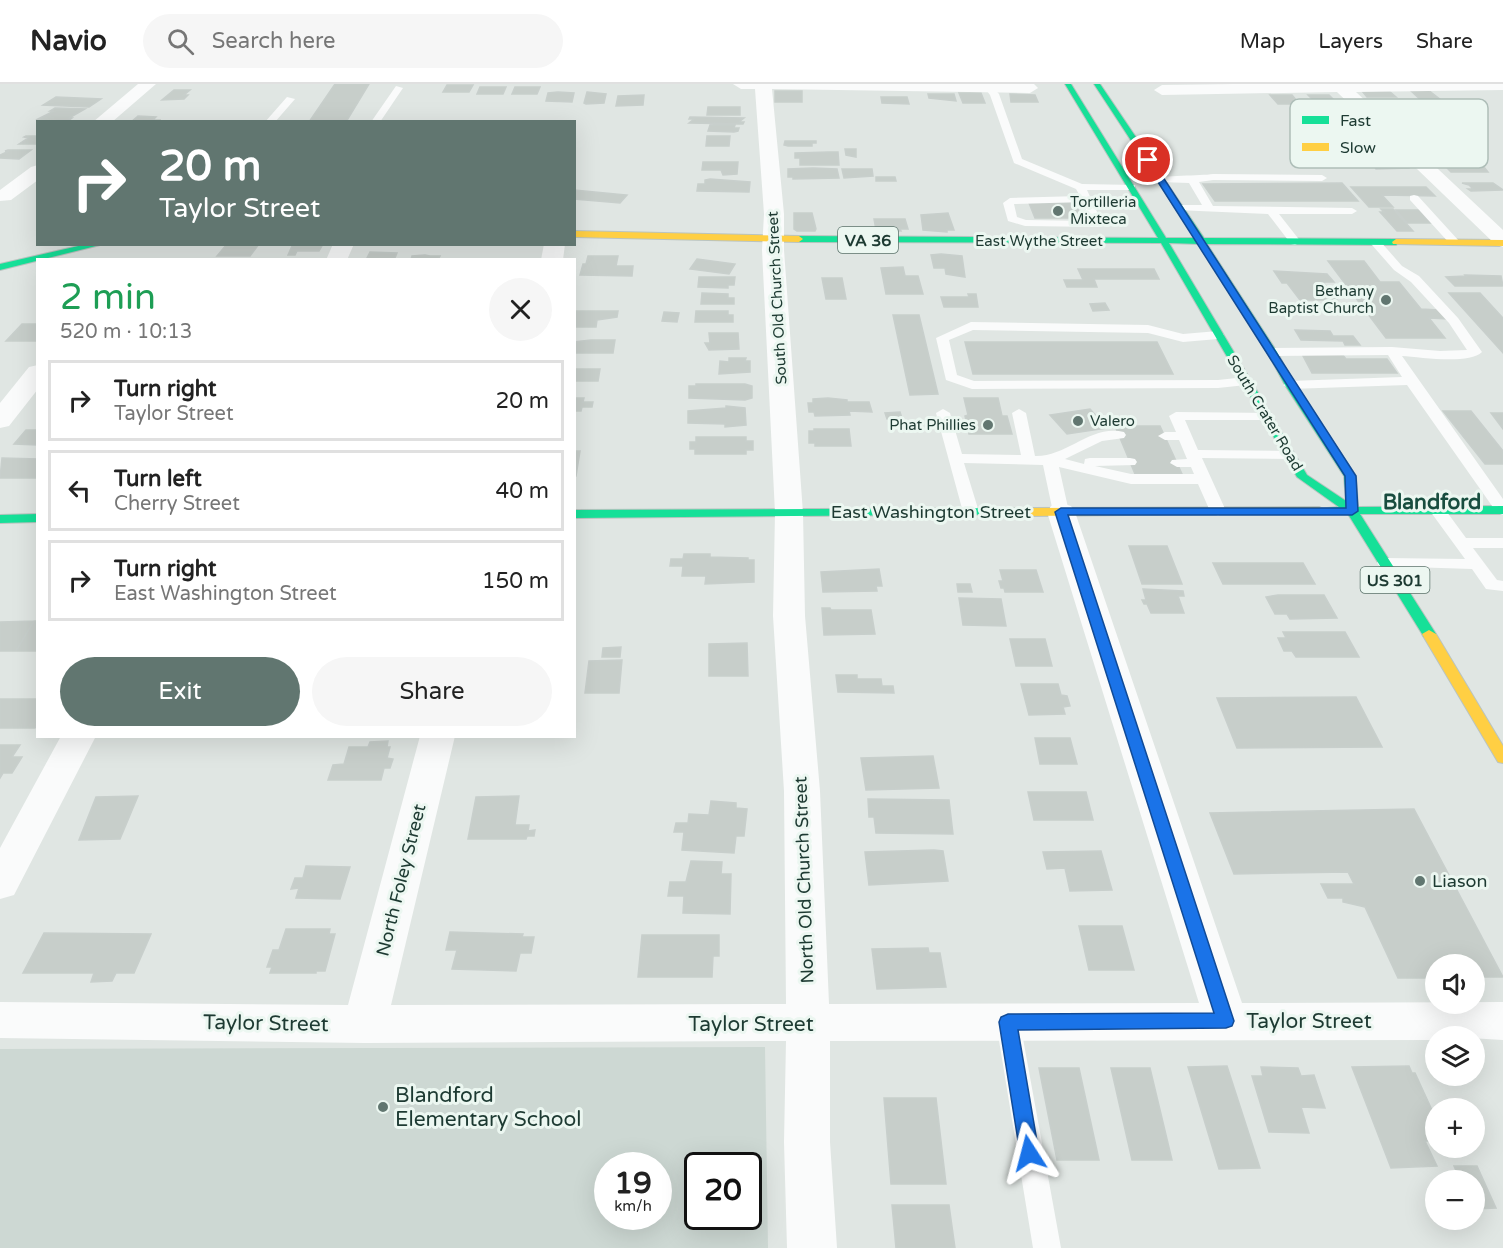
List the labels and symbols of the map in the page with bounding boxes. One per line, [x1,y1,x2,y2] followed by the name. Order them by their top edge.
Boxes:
[1290,99,1488,168] legend
[1340,111,1371,131] text: Fast
[1122,134,1173,185] pin
[1340,138,1376,158] text: Slow
[1070,193,1136,228] place label: Tortilleria Mixteca
[1051,204,1065,218] marker: Tortilleria Mixteca
[763,211,791,385] street label: South Old Church Street
[838,227,898,253] road number: VA 36
[975,232,1103,250] street label: East Wythe Street
[1268,282,1374,317] place label: Bethany Baptist Church
[1379,293,1393,307] marker: Bethany Baptist Church
[1223,352,1307,474] street label: South Crater Road
[1090,412,1135,430] place label: Valero
[1071,414,1085,428] marker: Valero
[889,416,976,434] place label: Phat Phillies
[981,418,995,432] marker: Phat Phillies
[1383,490,1481,515] district label: Blandford
[831,501,1031,523] street label: East Washington Street
[1360,567,1430,593] road number: US 301
[789,776,819,984] street label: North Old Church Street
[371,801,431,958] street label: North Foley Street
[1432,870,1488,892] place label: Liason
[1413,874,1427,888] marker: Liason
[1246,1009,1372,1034] street label: Taylor Street
[203,1010,329,1037] street label: Taylor Street
[688,1012,814,1037] street label: Taylor Street
[395,1083,582,1132] place label: Blandford Elementary School
[376,1100,390,1114] marker: Blandford Elementary School
[997,1121,1061,1185] position arrow
[684,1152,762,1230] speed limit sign: 20

